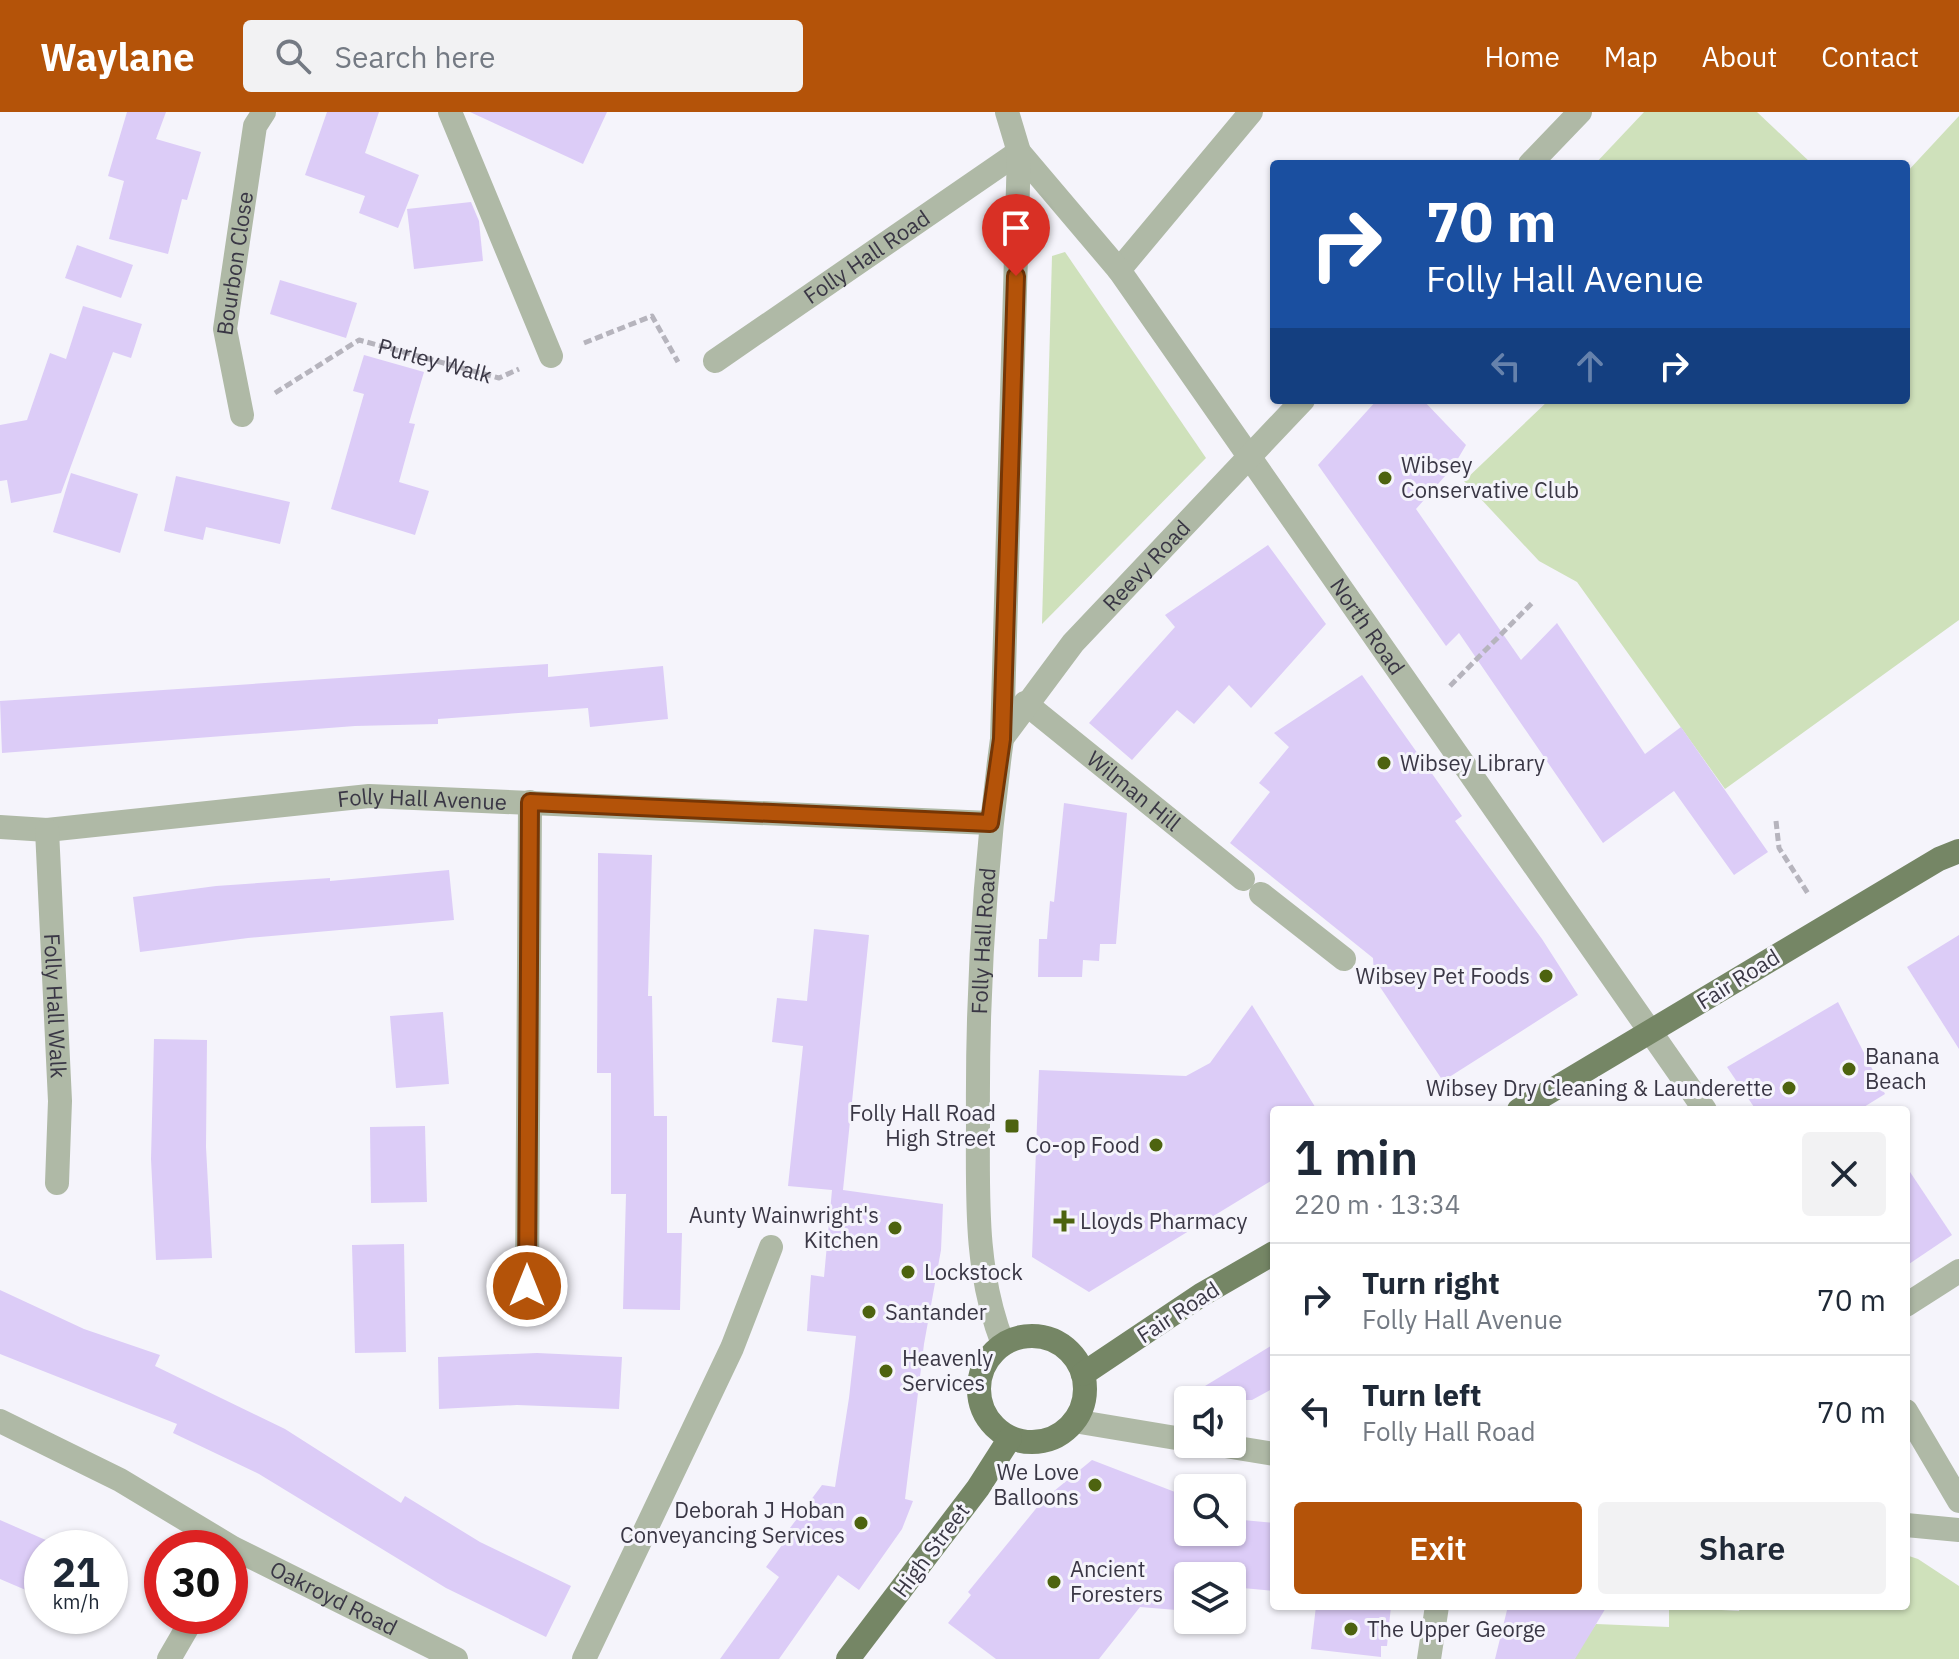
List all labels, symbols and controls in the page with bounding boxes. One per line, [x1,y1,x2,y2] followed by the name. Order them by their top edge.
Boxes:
[243,20,803,92] search box
[40,32,195,81] text: Waylane
[271,34,315,78] icon: search
[335,37,495,76] text: Search here
[1484,38,1560,75] text: Home
[1604,38,1658,75] text: Map
[1702,38,1777,75] text: About
[1821,38,1919,75] text: Contact
[1426,185,1556,257] text: 70 m
[209,190,259,337] street label: Bourbon Close
[1294,192,1398,296] icon: right
[982,194,1050,276] pin
[798,203,935,310] street label: Folly Hall Road
[994,206,1038,250] icon: arrive
[1426,255,1704,302] text: Folly Hall Avenue
[375,331,496,390] street label: Purley Walk
[1484,344,1528,388] icon: left
[1568,344,1612,388] icon: ahead
[1652,344,1696,388] icon: right
[1401,450,1579,504] place label: Wibsey Conservative Club
[1376,469,1394,487] marker: Wibsey Conservative Club
[1096,513,1196,617] street label: Reevy Road
[1324,572,1412,680] street label: North Road
[1081,744,1187,837] street label: Wilman Hill
[1400,748,1545,777] place label: Wibsey Library
[1375,754,1393,772] marker: Wibsey Library
[336,781,508,816] street label: Folly Hall Avenue
[964,866,1002,1015] street label: Folly Hall Road
[38,933,74,1079] street label: Folly Hall Walk
[1691,942,1785,1015] street label: Fair Road
[1356,961,1530,990] place label: Wibsey Pet Foods
[1537,967,1555,985] marker: Wibsey Pet Foods
[1865,1041,1940,1095] place label: Banana Beach
[1840,1060,1858,1078] marker: Banana Beach
[1426,1073,1773,1102] place label: Wibsey Dry Cleaning & Launderette
[1780,1079,1798,1097] marker: Wibsey Dry Cleaning & Launderette
[849,1098,996,1152] place label: Folly Hall Road High Street
[1003,1117,1021,1135] marker: Folly Hall Road High Street
[1294,1126,1418,1188] text: 1 min
[1025,1130,1140,1159] place label: Co-op Food
[1802,1132,1886,1216] button: close
[1147,1136,1165,1154] marker: Co-op Food
[1294,1187,1460,1221] text: 220 m · 13:34
[689,1200,879,1254] place label: Aunty Wainwright's Kitchen
[1080,1206,1247,1235] place label: Lloyds Pharmacy
[1055,1212,1073,1230] marker: Lloyds Pharmacy
[886,1219,904,1237] marker: Aunty Wainwright's Kitchen
[485,1244,569,1328] position arrow
[924,1257,1023,1286] place label: Lockstock
[899,1263,917,1281] marker: Lockstock
[1362,1263,1500,1302] text: Turn right
[1131,1274,1224,1349] street label: Fair Road
[1294,1277,1338,1321] icon: right
[1817,1280,1886,1319] text: 70 m
[885,1297,987,1326] place label: Santander
[1362,1302,1563,1336] text: Folly Hall Avenue
[860,1303,878,1321] marker: Santander
[902,1343,993,1397] place label: Heavenly Services
[877,1362,895,1380] marker: Heavenly Services
[1362,1375,1481,1414] text: Turn left
[1174,1386,1246,1634] map controls
[1174,1386,1246,1458] button: sound
[1294,1389,1338,1433] icon: left
[1817,1392,1886,1431] text: 70 m
[1362,1414,1536,1448] text: Folly Hall Road
[993,1457,1079,1511] place label: We Love Balloons
[1174,1474,1246,1546] button: search
[1086,1476,1104,1494] marker: We Love Balloons
[620,1495,845,1549] place label: Deborah J Hoban Conveyancing Services
[886,1497,975,1603] street label: High Street
[1294,1502,1582,1594] button: Exit
[1598,1502,1886,1594] button: Share
[852,1514,870,1532] marker: Deborah J Hoban Conveyancing Services
[144,1530,248,1634] speed limit sign: 30
[52,1546,100,1598] text: 21
[265,1554,402,1641] street label: Oakroyd Road
[1070,1554,1163,1608] place label: Ancient Foresters
[1174,1562,1246,1634] button: layers
[1045,1573,1063,1591] marker: Ancient Foresters
[52,1588,100,1615] text: km/h
[1367,1614,1546,1643] place label: The Upper George
[1342,1620,1360,1638] marker: The Upper George

